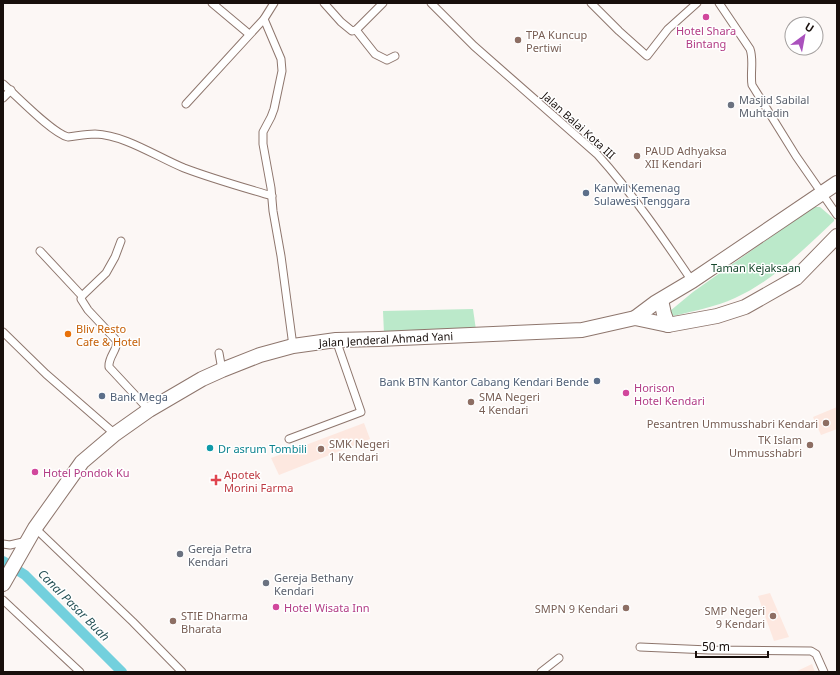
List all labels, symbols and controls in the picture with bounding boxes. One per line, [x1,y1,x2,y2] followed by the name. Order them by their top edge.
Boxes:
[701,12,711,22] marker: Hotel Shara Bintang
[784,16,824,56] north arrow
[802,19,817,36] text: U
[676,23,736,51] place label: Hotel Shara Bintang
[526,27,588,55] place label: TPA Kuncup Pertiwi
[513,35,523,45] marker: TPA Kuncup Pertiwi
[538,87,619,162] street label: Jalan Balai Kota III
[739,92,809,120] place label: Masjid Sabilal Muhtadin
[726,100,736,110] marker: Masjid Sabilal Muhtadin
[645,143,727,171] place label: PAUD Adhyaksa XII Kendari
[632,151,642,161] marker: PAUD Adhyaksa XII Kendari
[594,180,690,208] place label: Kanwil Kemenag Sulawesi Tenggara
[581,188,591,198] marker: Kanwil Kemenag Sulawesi Tenggara
[711,260,801,275] park label: Taman Kejaksaan
[76,321,141,349] place label: Bliv Resto Cafe & Hotel
[317,328,454,350] street label: Jalan Jenderal Ahmad Yani
[63,329,73,339] marker: Bliv Resto Cafe & Hotel
[379,374,589,389] place label: Bank BTN Kantor Cabang Kendari Bende
[592,376,602,386] marker: Bank BTN Kantor Cabang Kendari Bende
[634,380,705,408] place label: Horison Hotel Kendari
[621,388,631,398] marker: Horison Hotel Kendari
[110,389,168,404] place label: Bank Mega
[479,389,540,417] place label: SMA Negeri 4 Kendari
[97,391,107,401] marker: Bank Mega
[466,397,476,407] marker: SMA Negeri 4 Kendari
[647,416,818,431] place label: Pesantren Ummusshabri Kendari
[821,418,831,428] marker: Pesantren Ummusshabri Kendari
[729,432,802,460] place label: TK Islam Ummusshabri
[329,436,390,464] place label: SMK Negeri 1 Kendari
[805,440,815,450] marker: TK Islam Ummusshabri
[218,441,307,456] place label: Dr asrum Tombili
[205,443,215,453] marker: Dr asrum Tombili
[316,444,326,454] marker: SMK Negeri 1 Kendari
[43,465,130,480] place label: Hotel Pondok Ku
[30,467,40,477] marker: Hotel Pondok Ku
[224,467,293,495] place label: Apotek Morini Farma
[211,475,221,485] marker: Apotek Morini Farma
[188,541,252,569] place label: Gereja Petra Kendari
[175,549,185,559] marker: Gereja Petra Kendari
[34,565,114,645] water label: Canal Pasar Buah
[274,570,354,598] place label: Gereja Bethany Kendari
[261,578,271,588] marker: Gereja Bethany Kendari
[284,600,370,615] place label: Hotel Wisata Inn
[535,601,618,616] place label: SMPN 9 Kendari
[271,602,281,612] marker: Hotel Wisata Inn
[621,603,631,613] marker: SMPN 9 Kendari
[705,603,765,631] place label: SMP Negeri 9 Kendari
[181,608,248,636] place label: STIE Dharma Bharata
[768,611,778,621] marker: SMP Negeri 9 Kendari
[168,616,178,626] marker: STIE Dharma Bharata
[696,633,768,659] scale bar
[702,638,730,655] text: 50 m

